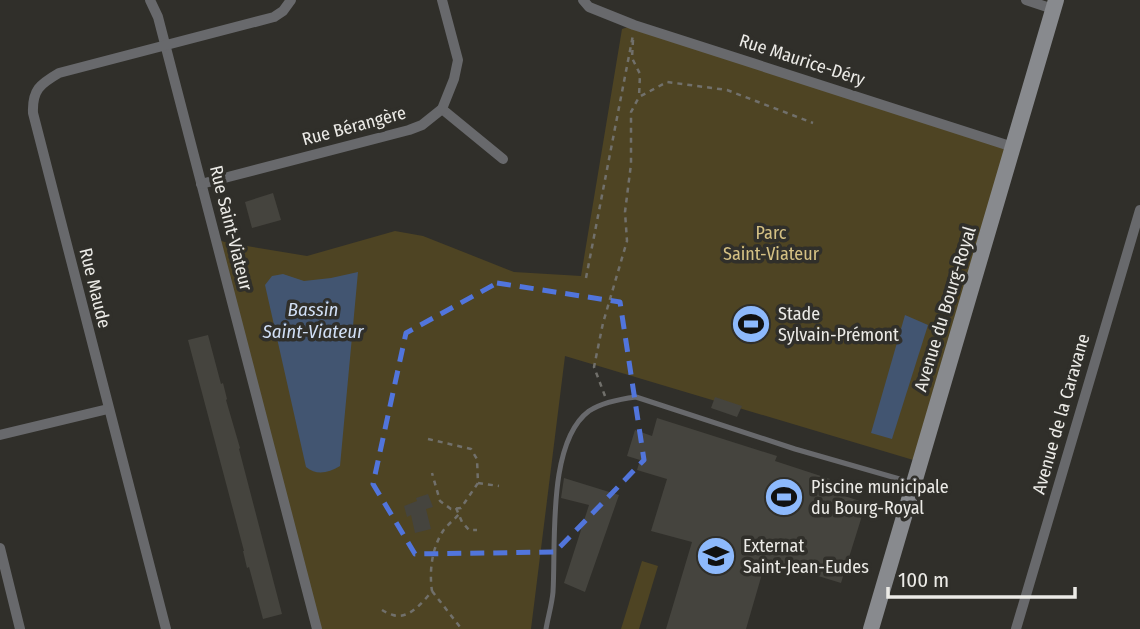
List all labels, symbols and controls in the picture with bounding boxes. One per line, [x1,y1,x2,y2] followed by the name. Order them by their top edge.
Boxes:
[736,29,868,91] street label: Rue Maurice-Déry
[300,102,409,150] street label: Rue Bérangère
[205,163,257,294] street label: Rue Saint-Viateur
[723,222,820,265] park label: Parc Saint-Viateur
[909,224,981,394] street label: Avenue du Bourg-Royal
[74,246,116,331] street label: Rue Maude
[261,298,365,343] water label: Bassin Saint-Viateur
[730,303,772,345] sports icon: Stade Sylvain-Prémont
[778,303,899,346] place label: Stade Sylvain-Prémont
[1028,331,1094,497] street label: Avenue de la Caravane
[763,476,805,518] sports icon: Piscine municipale du Bourg-Royal
[811,476,949,519] place label: Piscine municipale du Bourg-Royal
[695,535,737,577] school or university icon: Externat Saint-Jean-Eudes
[743,535,869,578] place label: Externat Saint-Jean-Eudes
[888,556,1075,600] scale bar
[898,567,949,593] text: 100 m

